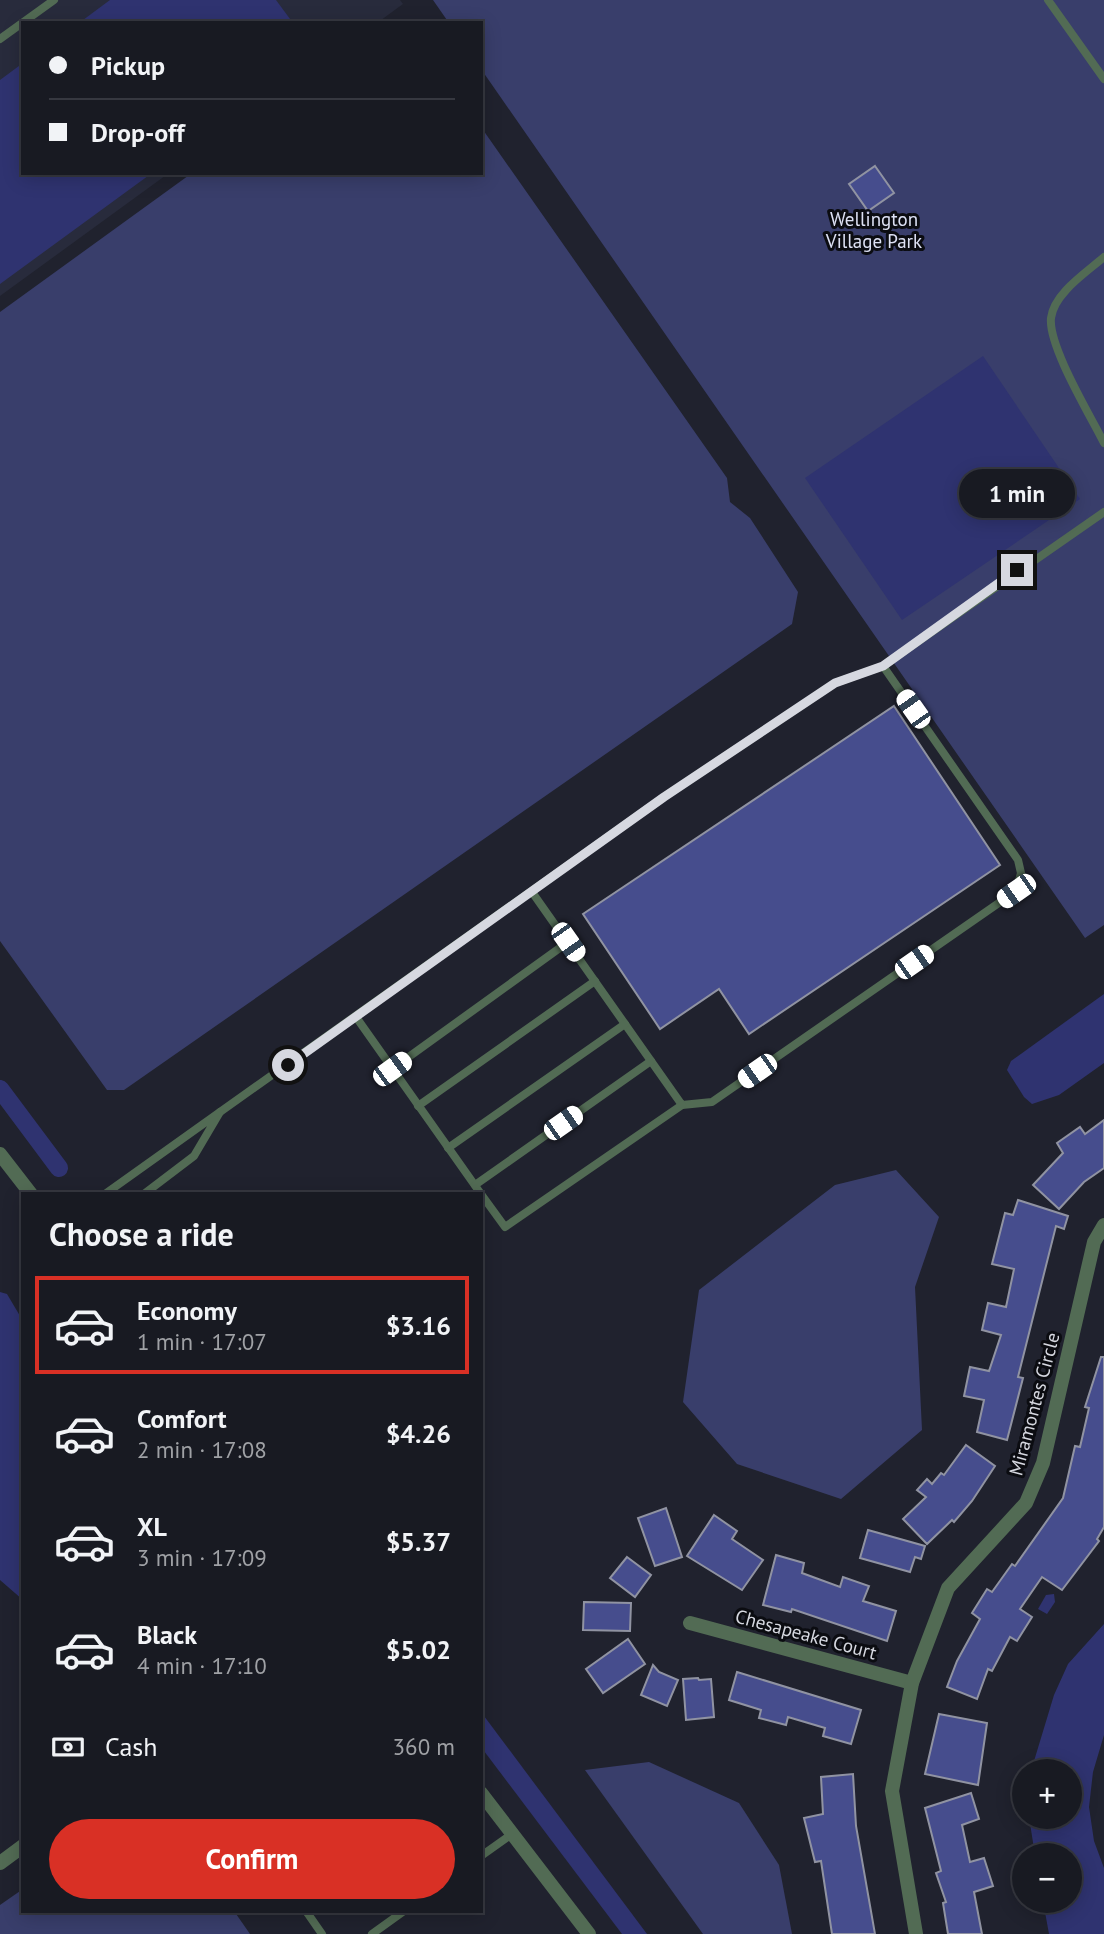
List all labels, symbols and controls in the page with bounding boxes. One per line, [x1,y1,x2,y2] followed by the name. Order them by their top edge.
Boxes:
[91,49,165,82] text: Pickup
[91,116,185,149] text: Drop-off
[825,207,922,253] park label: Wellington Village Park
[959,468,1075,518] callout: 1 min
[989,479,1045,508] text: 1 min
[1001,554,1033,586] route end
[893,686,934,732] car
[993,870,1040,912] car
[548,919,589,965] car
[891,941,938,983] car
[369,1048,416,1090] car
[272,1049,304,1081] route start
[734,1050,781,1092] car
[540,1102,587,1144] car
[49,1213,234,1255] text: Choose a ride
[53,1294,116,1357] icon: car
[137,1294,237,1327] text: Economy
[386,1309,451,1342] text: $3.16
[137,1327,267,1356] text: 1 min · 17:07
[1003,1330,1065,1478] street label: Miramontes Circle
[53,1402,116,1465] icon: car
[137,1402,227,1435] text: Comfort
[386,1417,451,1450] text: $4.26
[137,1435,267,1464] text: 2 min · 17:08
[53,1510,116,1573] icon: car
[137,1510,167,1543] text: XL
[386,1525,451,1558] text: $5.37
[137,1543,267,1572] text: 3 min · 17:09
[733,1604,880,1665] street label: Chesapeake Court
[53,1618,116,1681] icon: car
[137,1618,197,1651] text: Black
[386,1633,451,1666] text: $5.02
[137,1651,267,1680] text: 4 min · 17:10
[49,1728,87,1766] icon: cash
[105,1730,157,1763] text: Cash
[393,1732,455,1761] text: 360 m
[1012,1759,1082,1913] map controls
[1012,1759,1082,1829] button: +
[49,1819,455,1899] button: Confirm
[1012,1843,1082,1913] button: −

